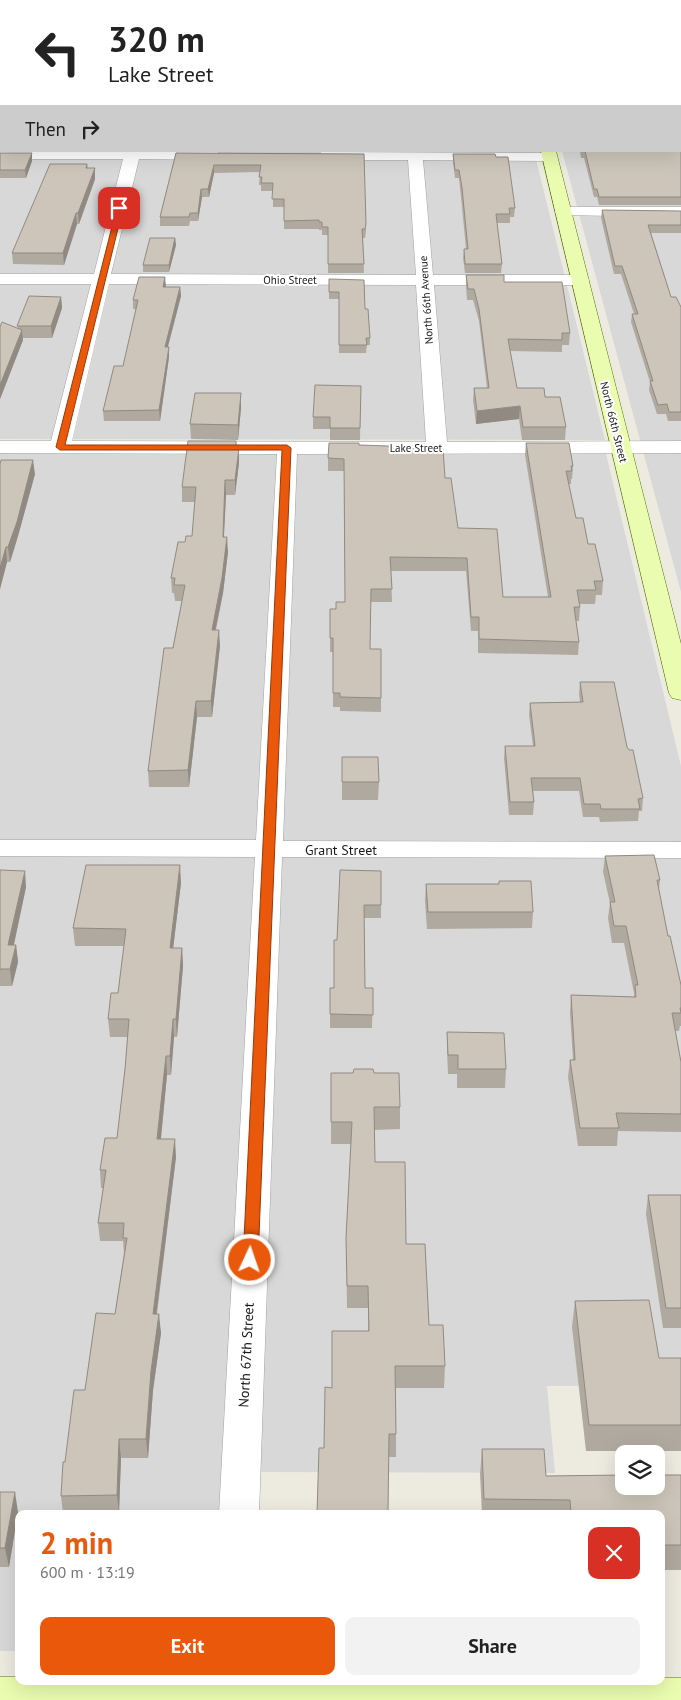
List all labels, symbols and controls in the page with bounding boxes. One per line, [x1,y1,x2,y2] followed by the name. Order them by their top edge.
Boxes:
[108,16,205,62] text: 320 m
[25,20,90,85] icon: left
[108,60,213,88] text: Lake Street
[76,115,104,143] icon: right
[25,117,66,141] text: Then
[98,187,140,229] pin
[105,194,133,222] icon: arrive
[416,255,436,345] street label: North 66th Avenue
[263,273,317,287] street label: Ohio Street
[597,380,631,464] street label: North 66th Street
[390,441,443,455] street label: Lake Street
[305,841,377,859] street label: Grant Street
[223,1233,275,1285] position arrow
[234,1302,258,1408] street label: North 67th Street
[615,1445,665,1495] map controls
[615,1445,665,1495] button: layers
[40,1523,113,1562] text: 2 min
[588,1527,640,1579] button: close
[40,1562,135,1582] text: 600 m · 13:19
[40,1617,335,1675] button: Exit
[345,1617,640,1675] button: Share

